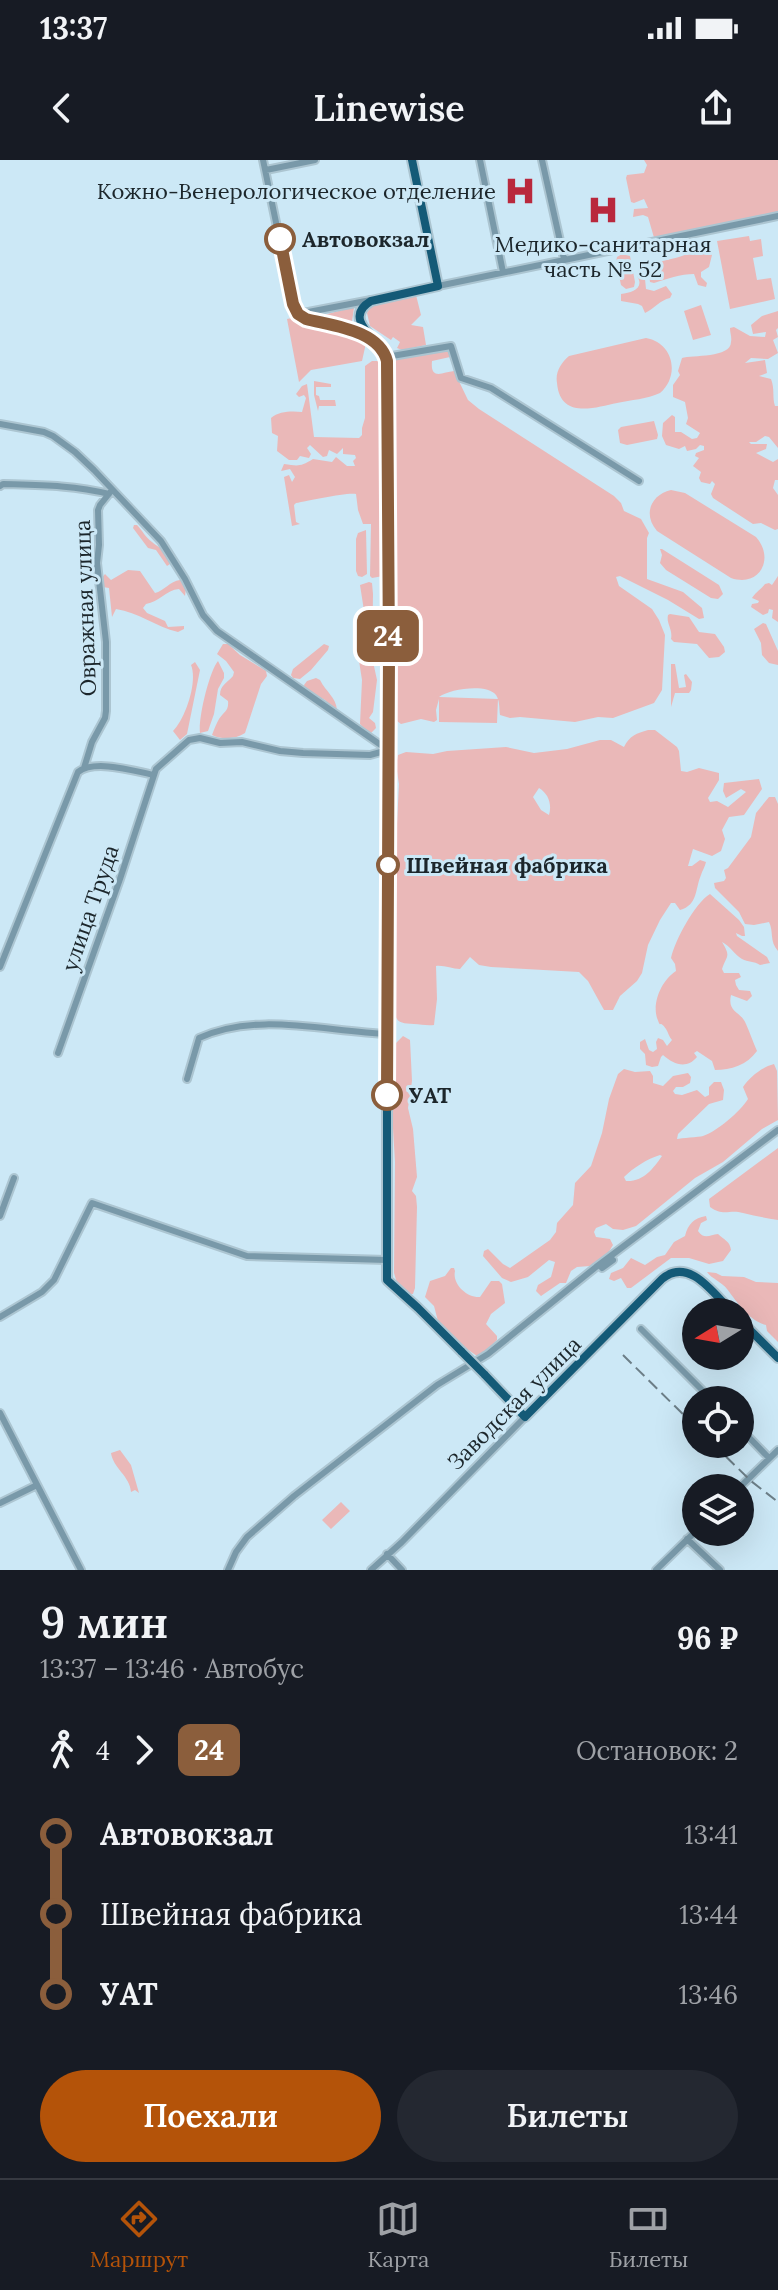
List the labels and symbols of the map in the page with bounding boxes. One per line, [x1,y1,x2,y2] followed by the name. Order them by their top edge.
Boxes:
[503,174,537,208] hospital icon: Кожно-Венерологическое отделение
[97,177,496,205] place label: Кожно-Венерологическое отделение
[586,193,620,227] hospital icon: Медико-санитарная часть № 52
[265,224,295,254] marker: Автовокзал
[302,225,429,253] place label: Автовокзал
[494,230,712,283] place label: Медико-санитарная часть № 52
[68,519,102,697] street label: Овражная улица
[352,610,424,662] line badge: 24
[55,841,125,975] street label: улица Труда
[406,851,608,879] place label: Швейная фабрика
[377,854,399,876] marker: Швейная фабрика
[372,1080,402,1110] marker: УАТ
[409,1081,451,1109] place label: УАТ
[682,1298,754,1370] north arrow
[441,1330,587,1476] street label: Заводская улица

